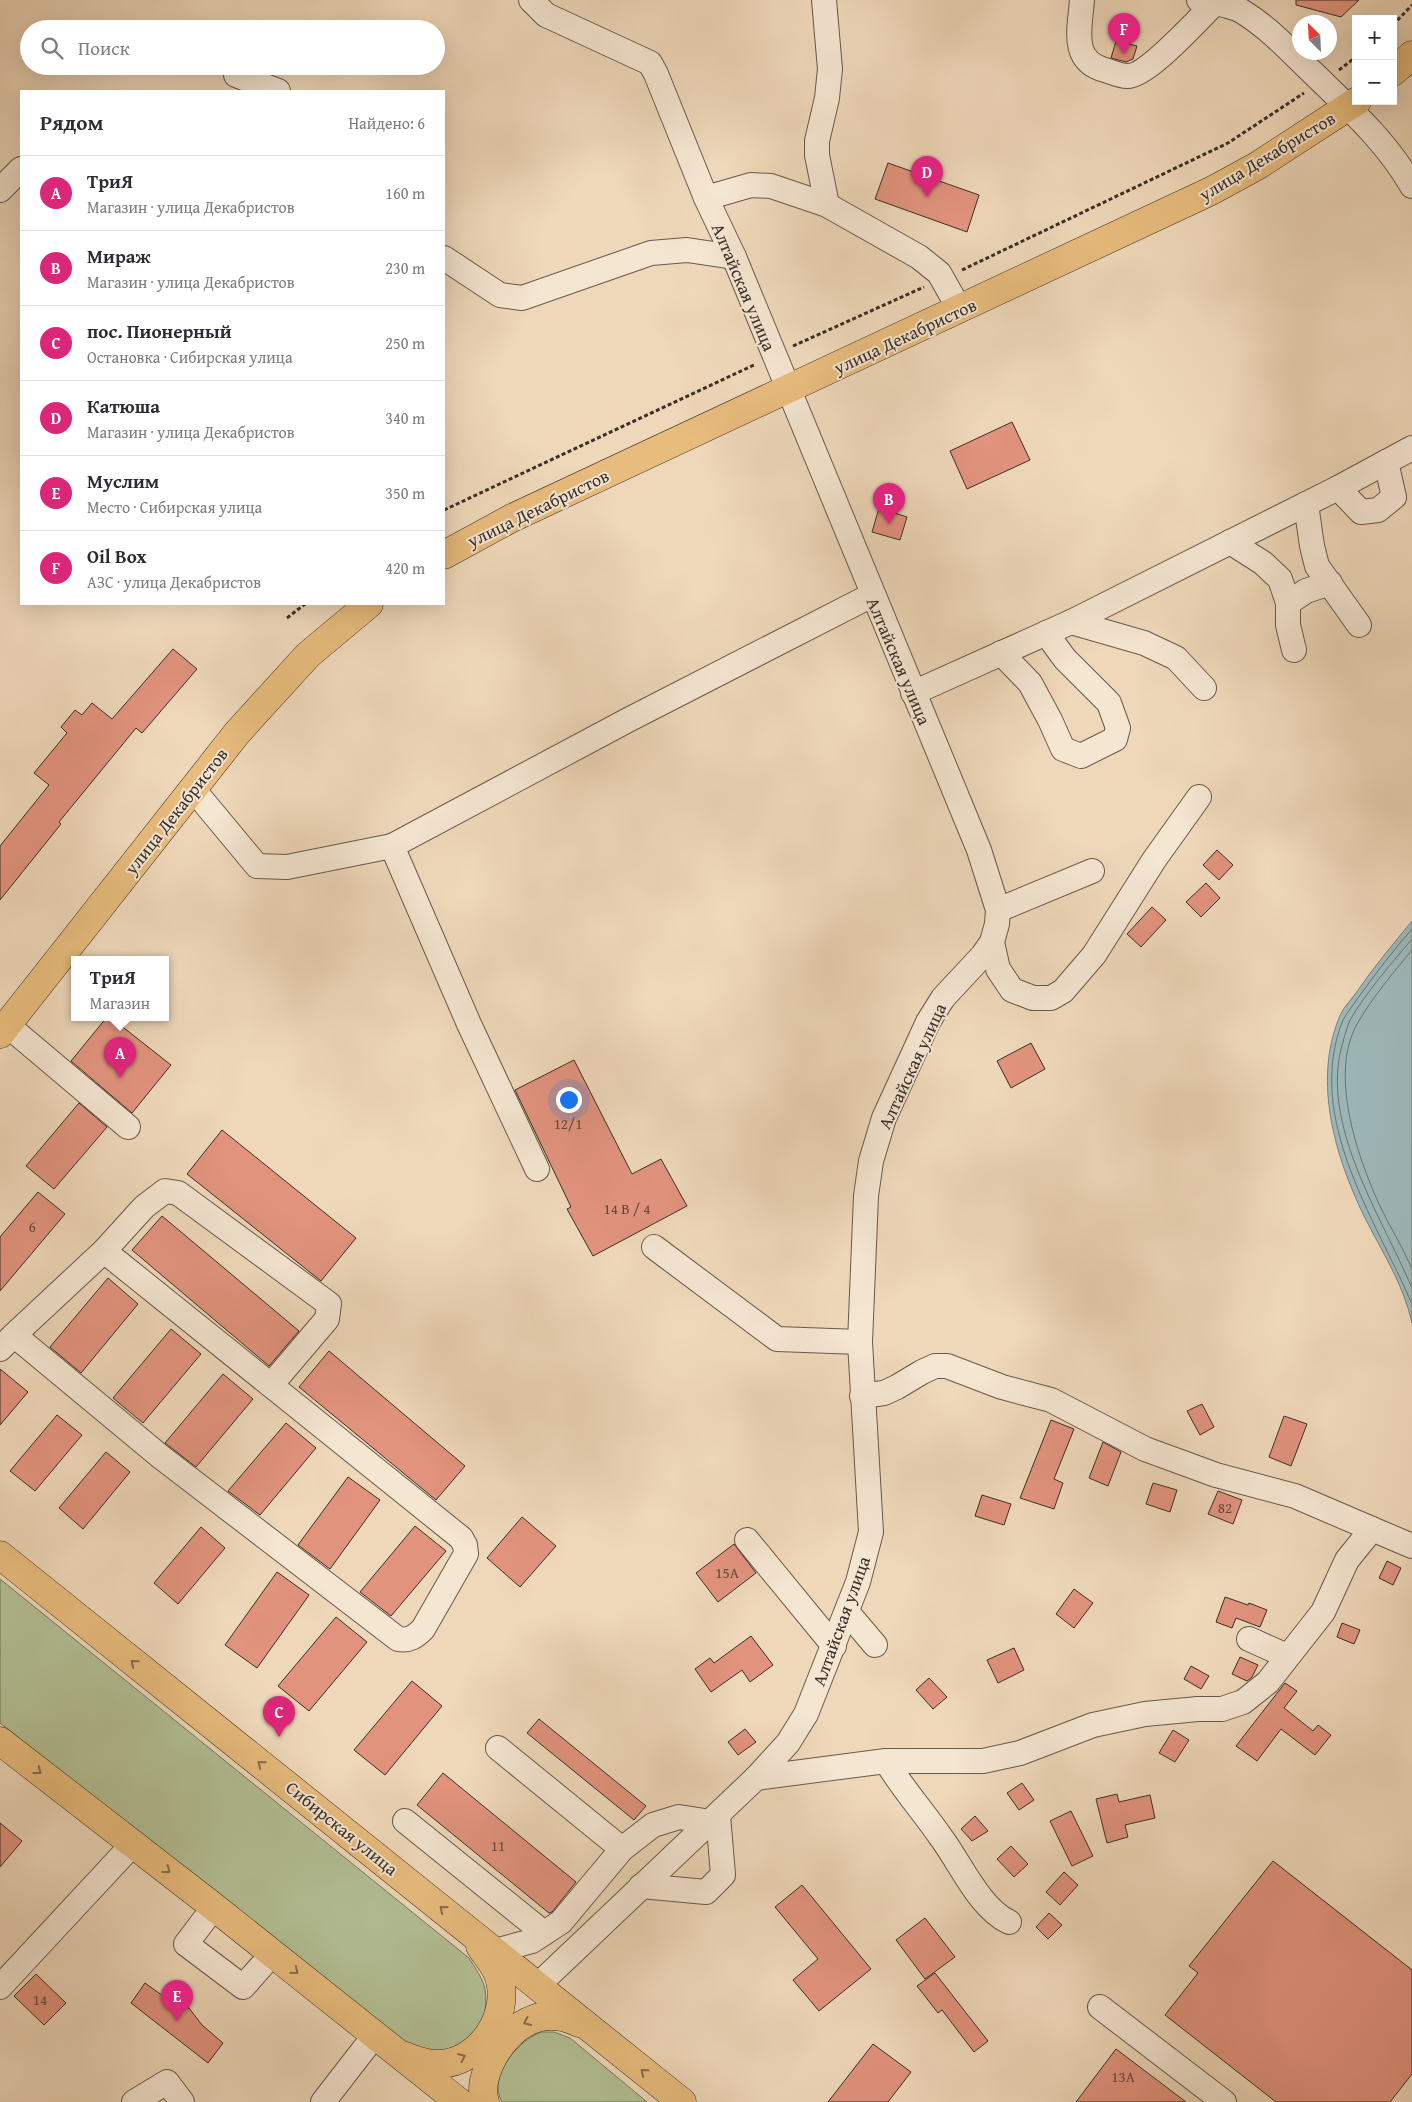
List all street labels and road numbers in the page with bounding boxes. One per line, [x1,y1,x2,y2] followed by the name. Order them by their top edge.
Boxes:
[1193,104,1340,208] street label: улица Декабристов
[705,219,783,355] street label: Алтайская улица
[828,291,981,381] street label: улица Декабристов
[462,462,614,554] street label: улица Декабристов
[860,593,938,729] street label: Алтайская улица
[117,742,234,881] street label: улица Декабристов
[871,998,953,1134] street label: Алтайская улица
[805,1552,877,1690] street label: Алтайская улица
[280,1774,404,1882] street label: Сибирская улица

